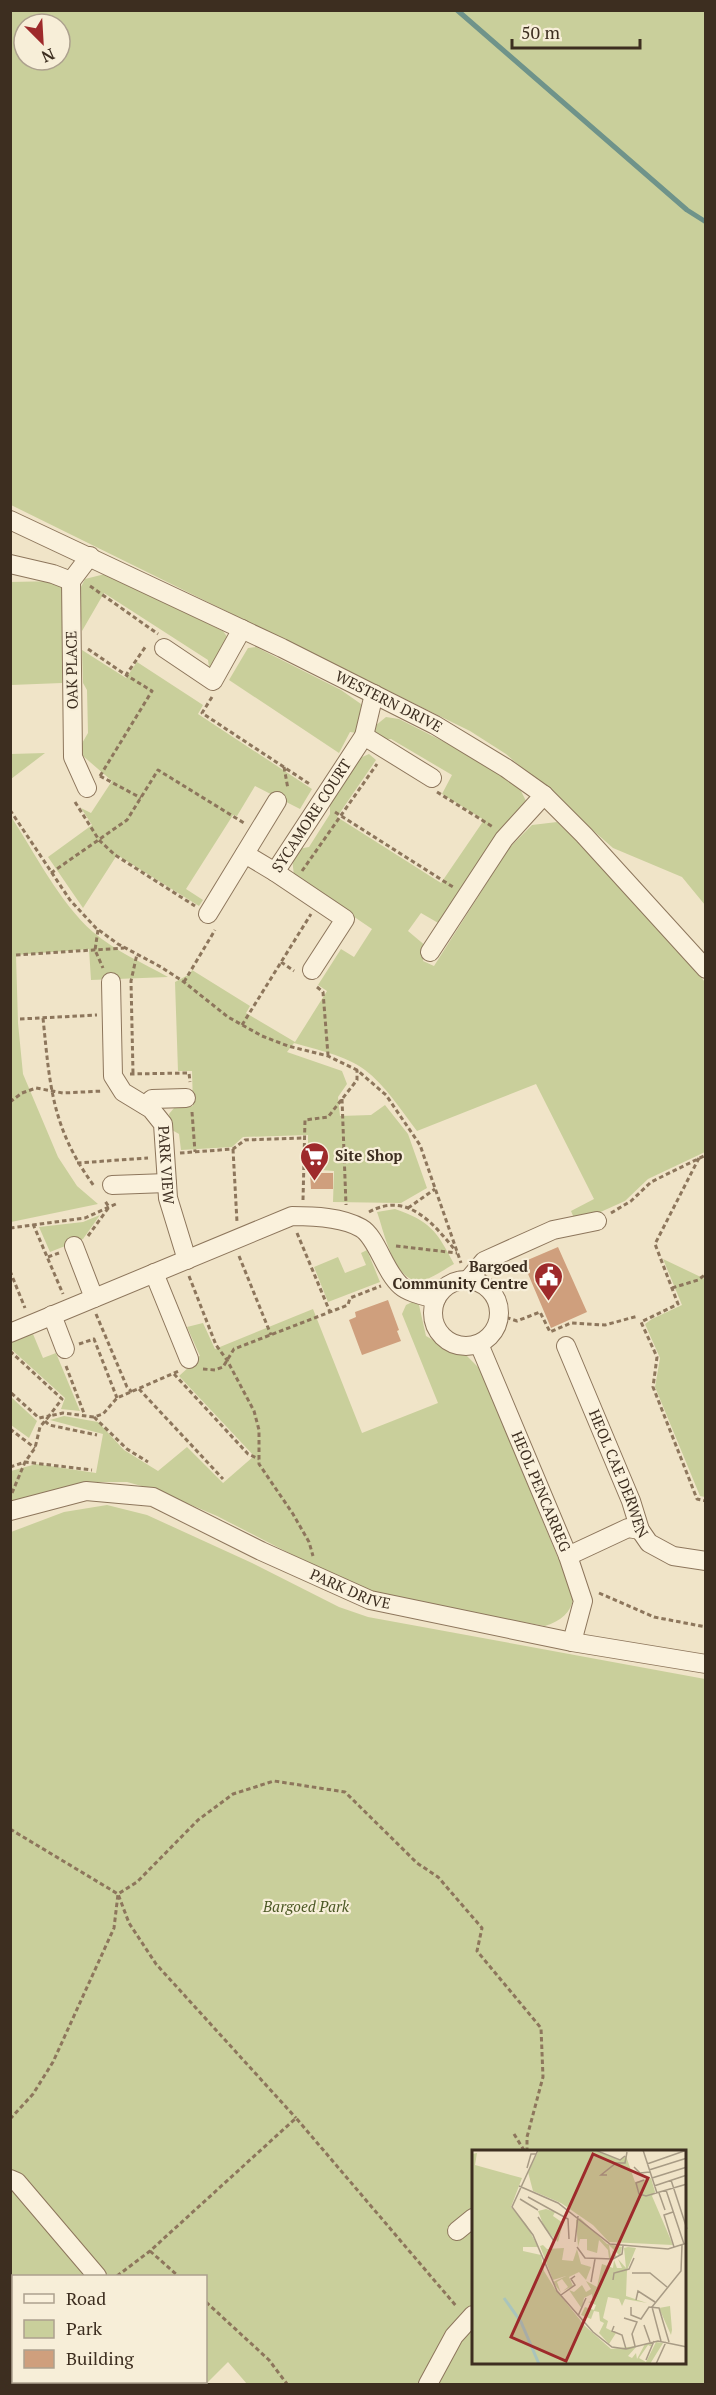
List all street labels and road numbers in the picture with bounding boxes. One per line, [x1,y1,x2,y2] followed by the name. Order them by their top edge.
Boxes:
[60,630,82,710] street label: OAK PLACE
[332,665,447,736] street label: WESTERN DRIVE
[266,755,355,876] street label: SYCAMORE COURT
[154,1125,179,1206] street label: PARK VIEW
[585,1406,653,1542] street label: HEOL CAE DERWEN
[508,1428,576,1555] street label: HEOL PENCARREG
[307,1563,392,1613] street label: PARK DRIVE

